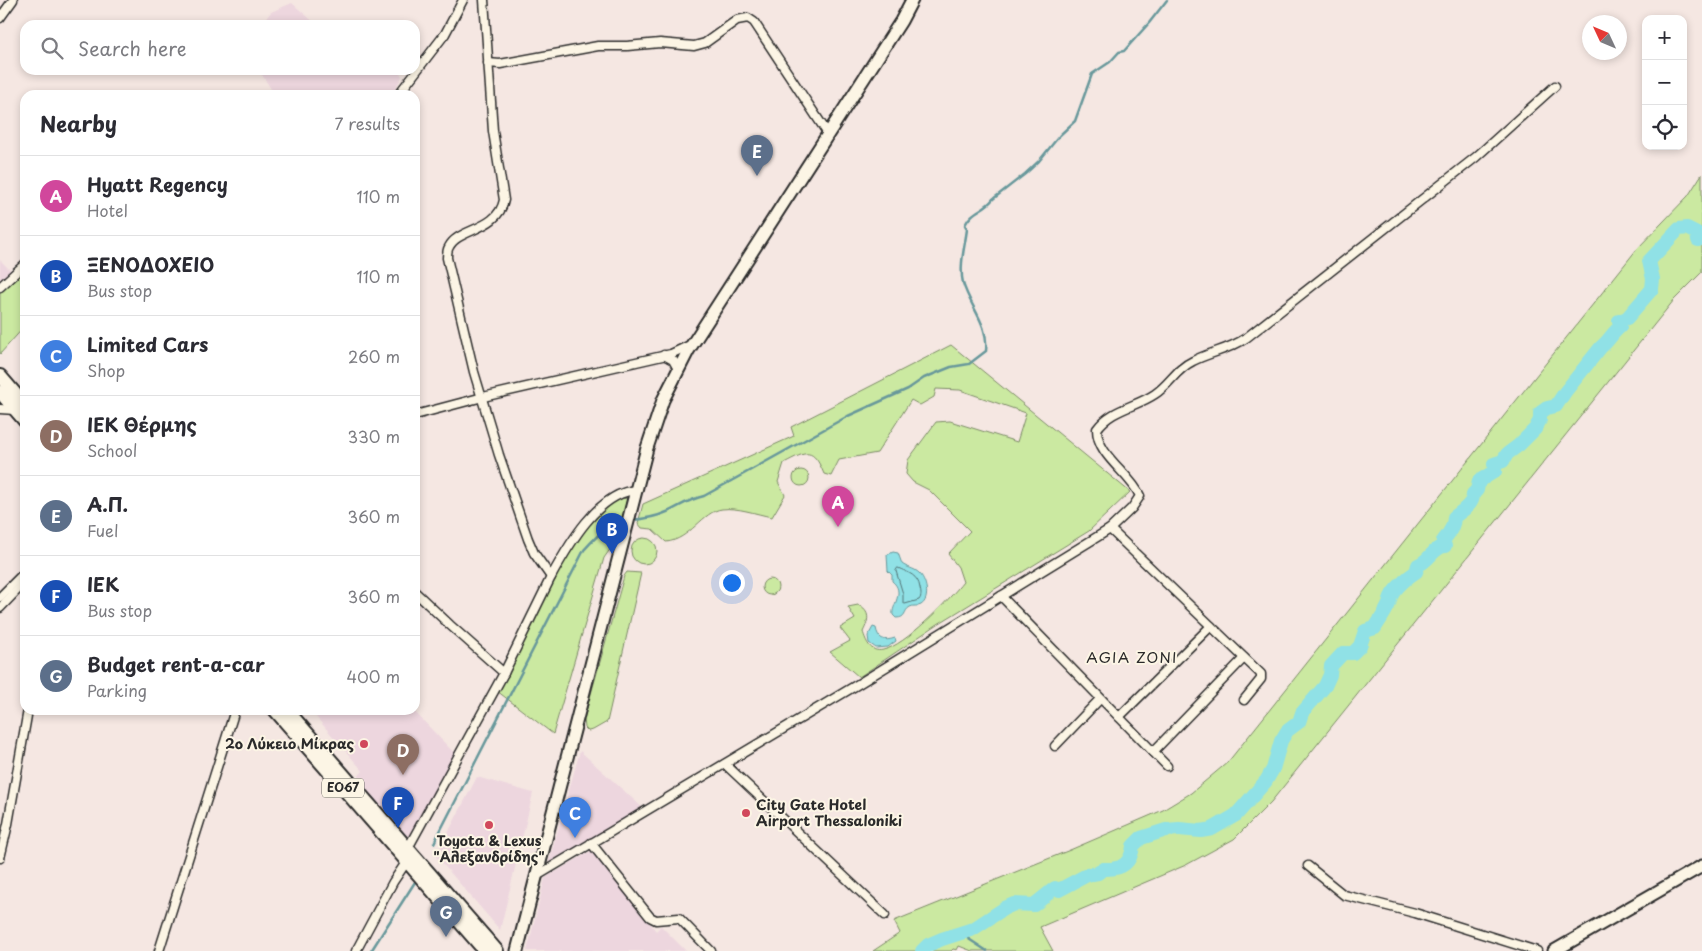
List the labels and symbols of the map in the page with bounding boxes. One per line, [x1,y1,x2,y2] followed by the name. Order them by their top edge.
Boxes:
[1582,15,1627,60] north arrow
[741,135,773,176] pin: E
[822,486,854,527] pin: A
[596,513,628,554] pin: B
[719,570,745,596] your location
[1086,645,1178,668] district label: AGIA ZONI
[225,733,354,754] place label: 2ο Λύκειο Μίκρας
[387,734,419,775] pin: D
[358,738,370,750] marker: 2ο Λύκειο Μίκρας
[322,778,364,798] road number: ΕΟ67
[382,787,414,828] pin: F
[756,794,902,831] place label: City Gate Hotel Airport Thessaloniki
[559,797,591,838] pin: C
[740,807,752,819] marker: City Gate Hotel Airport Thessaloniki
[483,819,495,831] marker: Toyota & Lexus "Αλεξανδρίδης"
[433,830,545,867] place label: Toyota & Lexus "Αλεξανδρίδης"
[430,896,462,937] pin: G

